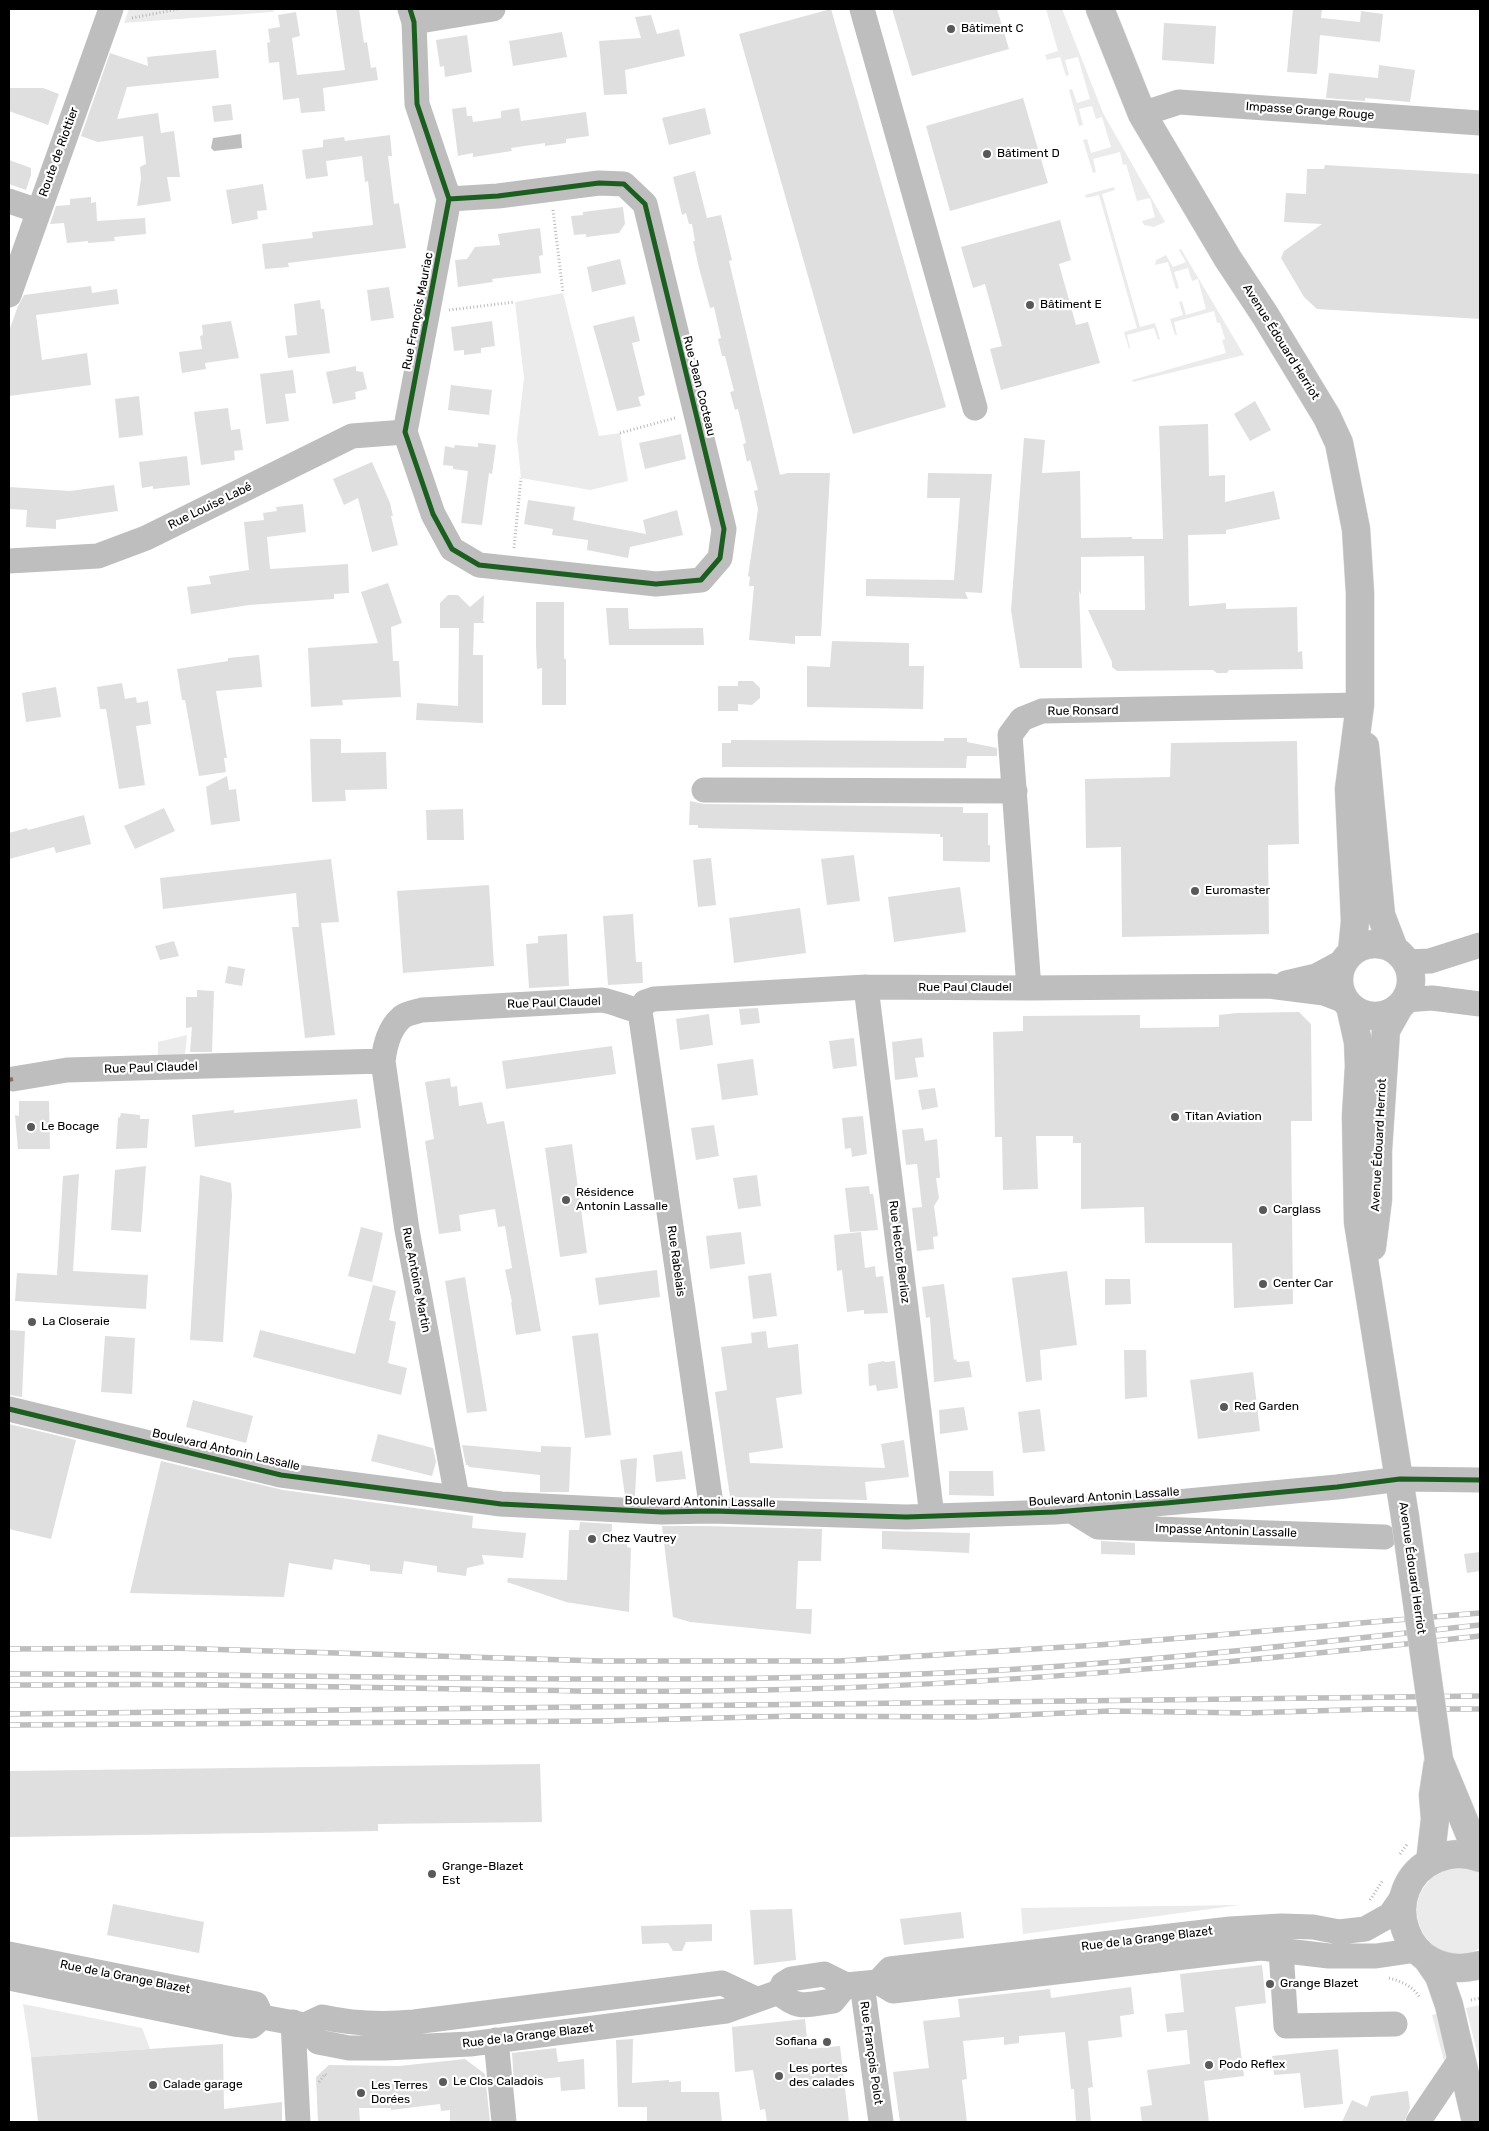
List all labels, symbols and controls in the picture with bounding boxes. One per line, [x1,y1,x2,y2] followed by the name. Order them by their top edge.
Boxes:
[961,22,1023,36] place label: Bâtiment C
[945,23,957,35] marker: Bâtiment C
[1245,99,1375,123] street label: Impasse Grange Rouge
[36,105,82,199] street label: Route de Riottier
[997,147,1060,161] place label: Bâtiment D
[981,148,993,160] marker: Bâtiment D
[400,251,436,371] street label: Rue François Mauriac
[1240,282,1322,402] street label: Avenue Édouard Herriot
[1040,298,1102,312] place label: Bâtiment E
[1024,299,1036,311] marker: Bâtiment E
[680,334,718,438] street label: Rue Jean Cocteau
[166,479,254,533] street label: Rue Louise Labé
[1047,703,1119,719] street label: Rue Ronsard
[1205,884,1270,898] place label: Euromaster
[1189,885,1201,897] marker: Euromaster
[918,981,1012,995] street label: Rue Paul Claudel
[507,994,601,1012] street label: Rue Paul Claudel
[104,1059,198,1077] street label: Rue Paul Claudel
[1368,1078,1390,1212] street label: Avenue Édouard Herriot
[1185,1110,1262,1124] place label: Titan Aviation
[1169,1111,1181,1123] marker: Titan Aviation
[41,1120,99,1134] place label: Le Bocage
[25,1121,37,1133] marker: Le Bocage
[576,1186,668,1214] place label: Résidence Antonin Lassalle
[560,1194,572,1206] marker: Résidence Antonin Lassalle
[886,1200,912,1304] street label: Rue Hector Berlioz
[1273,1203,1321,1217] place label: Carglass
[1257,1204,1269,1216] marker: Carglass
[664,1225,688,1297] street label: Rue Rabelais
[399,1226,433,1334] street label: Rue Antoine Martin
[1273,1277,1333,1291] place label: Center Car
[1257,1278,1269,1290] marker: Center Car
[42,1315,110,1329] place label: La Closeraie
[26,1316,38,1328] marker: La Closeraie
[1234,1400,1299,1414] place label: Red Garden
[1218,1401,1230,1413] marker: Red Garden
[151,1426,301,1474] street label: Boulevard Antonin Lassalle
[1028,1485,1180,1509] street label: Boulevard Antonin Lassalle
[624,1493,776,1511] street label: Boulevard Antonin Lassalle
[1396,1501,1428,1635] street label: Avenue Édouard Herriot
[1155,1521,1297,1541] street label: Impasse Antonin Lassalle
[602,1532,676,1546] place label: Chez Vautrey
[586,1533,598,1545] marker: Chez Vautrey
[442,1860,523,1888] place label: Grange-Blazet Est
[426,1868,438,1880] marker: Grange-Blazet Est
[1080,1924,1214,1954] street label: Rue de la Grange Blazet
[59,1957,191,1997] street label: Rue de la Grange Blazet
[1280,1977,1358,1991] place label: Grange Blazet
[1264,1978,1276,1990] marker: Grange Blazet
[857,2000,885,2106] street label: Rue François Polot
[461,2021,595,2051] street label: Rue de la Grange Blazet
[776,2035,817,2049] place label: Sofiana
[821,2036,833,2048] marker: Sofiana
[1219,2058,1285,2072] place label: Podo Reflex
[1203,2059,1215,2071] marker: Podo Reflex
[789,2062,855,2090] place label: Les portes des calades
[773,2070,785,2082] marker: Les portes des calades
[453,2075,543,2089] place label: Le Clos Caladois
[437,2076,449,2088] marker: Le Clos Caladois
[163,2078,243,2092] place label: Calade garage
[147,2079,159,2091] marker: Calade garage
[371,2079,428,2107] place label: Les Terres Dorées
[355,2087,367,2099] marker: Les Terres Dorées

